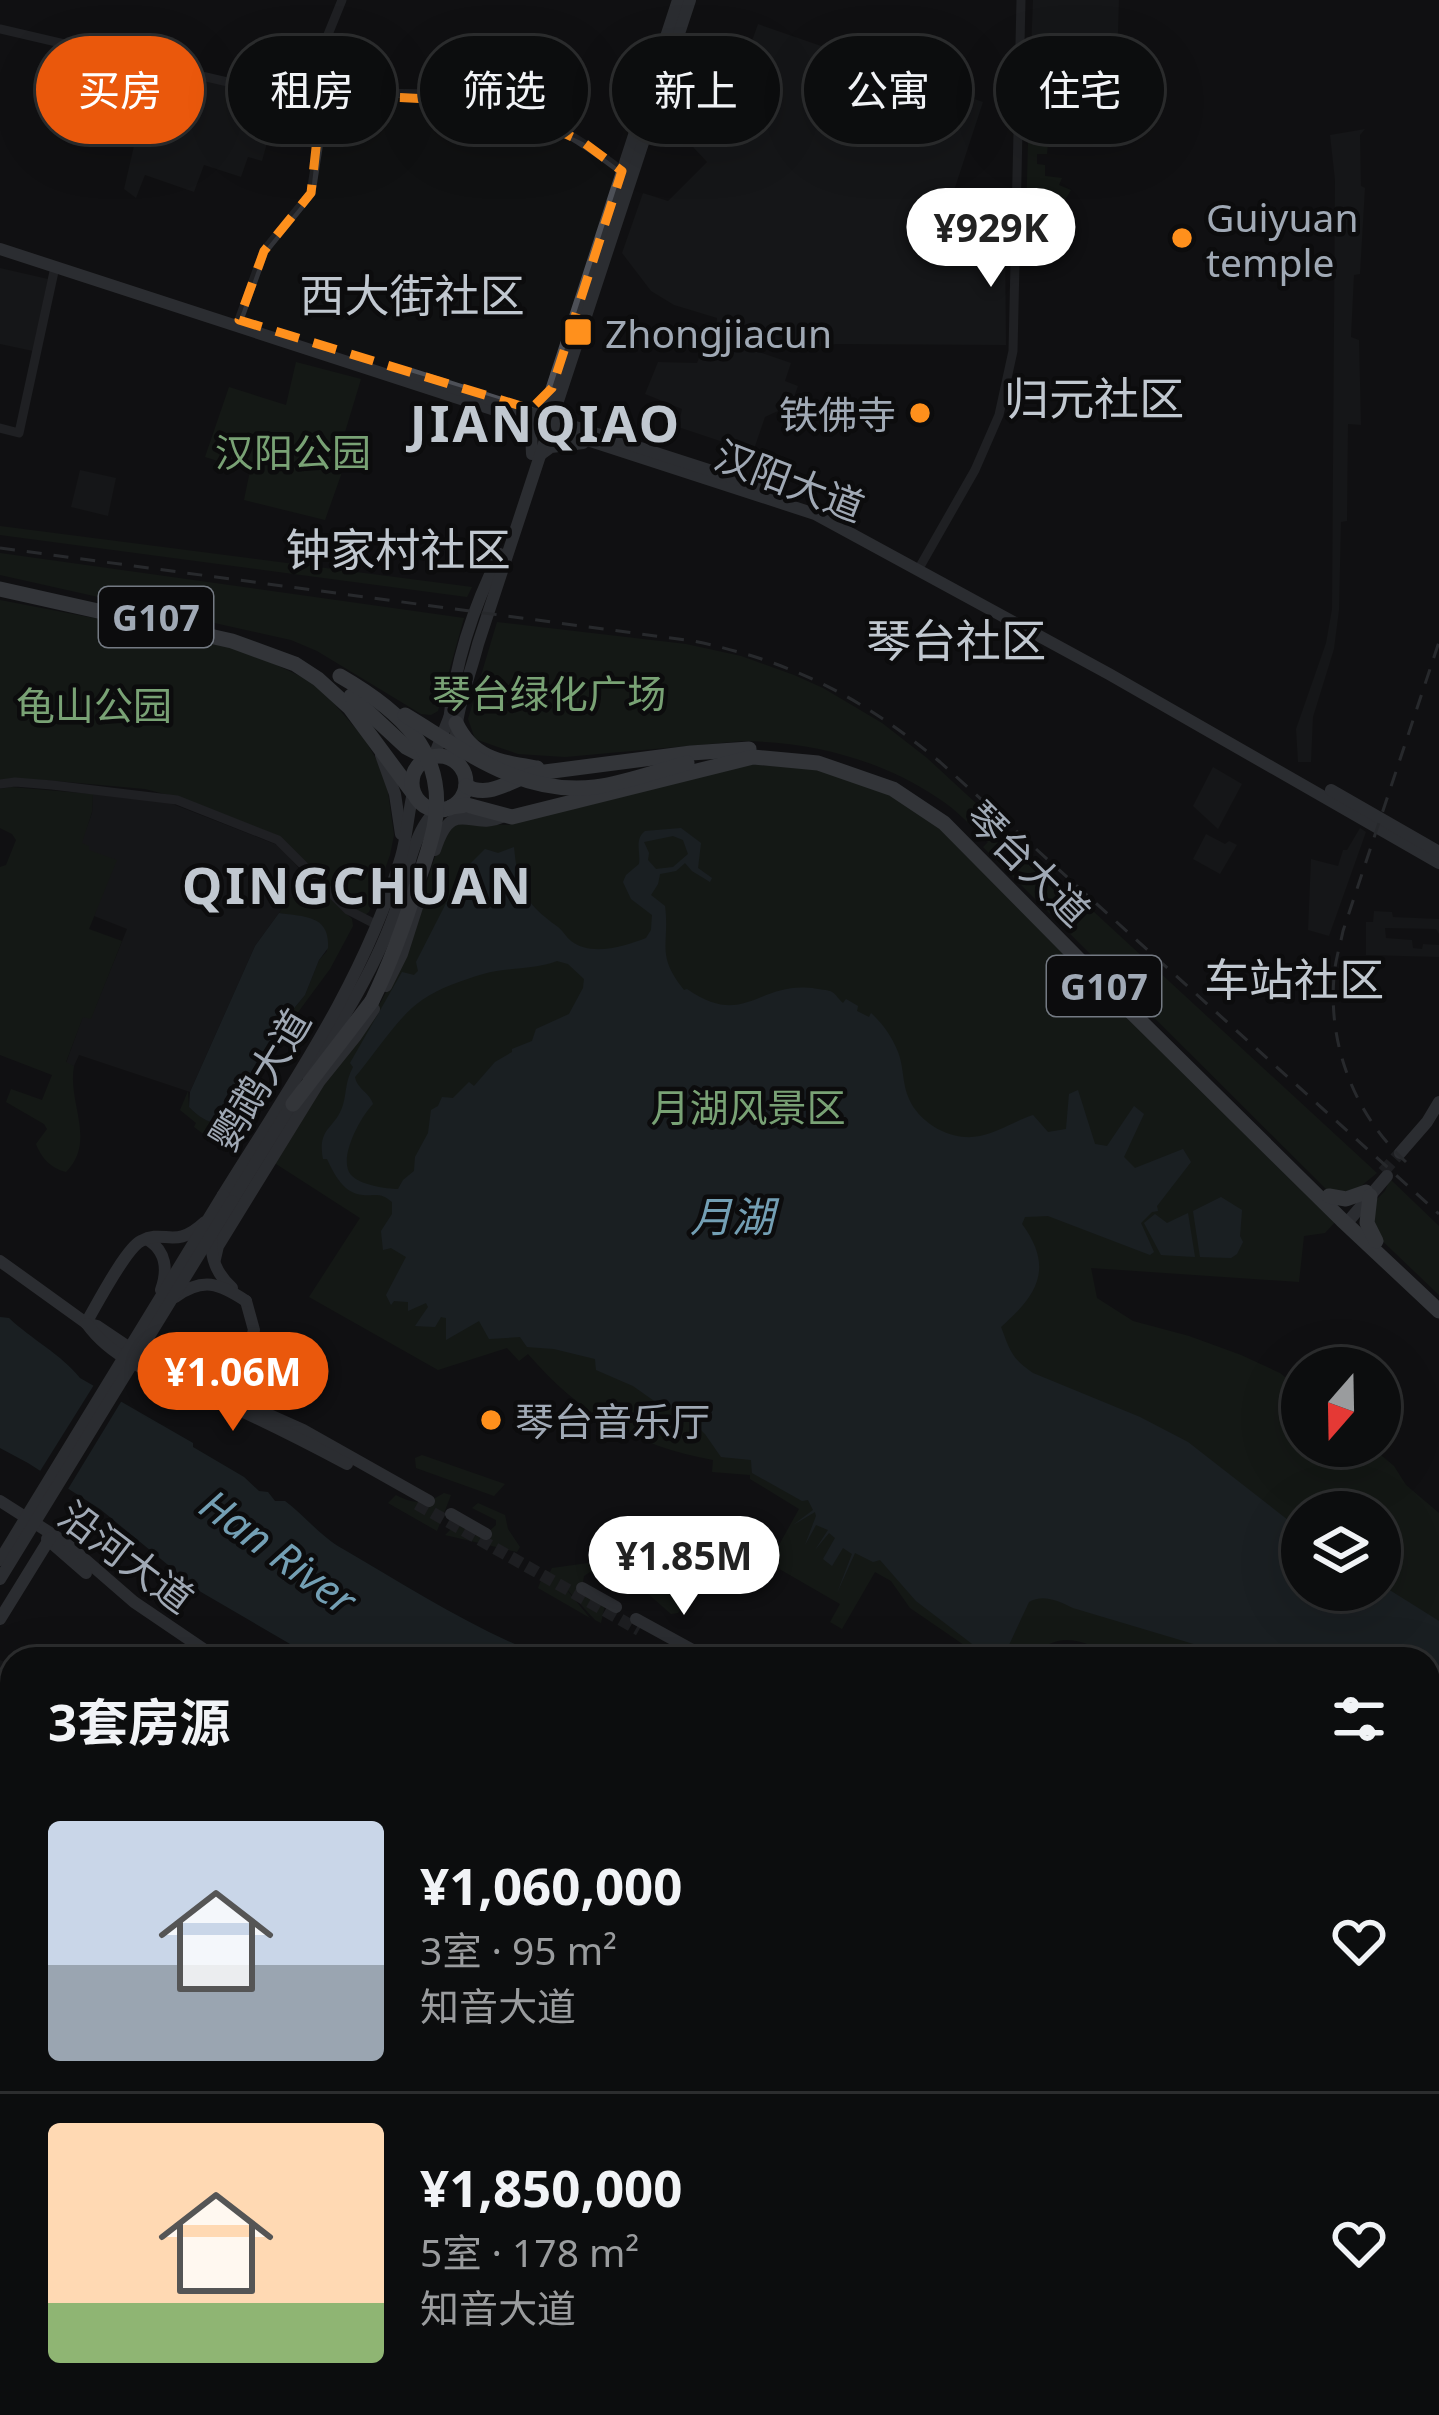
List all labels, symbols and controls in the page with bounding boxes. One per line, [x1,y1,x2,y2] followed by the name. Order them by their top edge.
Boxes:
[36,36,204,144] chip: 买房
[228,36,396,144] chip: 租房
[420,36,588,144] chip: 筛选
[612,36,780,144] chip: 新上
[804,36,972,144] chip: 公寓
[996,36,1164,144] chip: 住宅
[907,188,1075,290] pin: ¥929K
[1206,190,1359,288] place label: Guiyuan temple
[933,200,1049,253] text: ¥929K
[1169,225,1195,251] marker: Guiyuan temple
[299,264,525,325] district label: 西大街社区
[605,306,832,359] place label: Zhongjiacun
[562,316,594,348] marker: Zhongjiacun
[1004,367,1184,428] district label: 归元社区
[406,387,682,457] district label: JIANQIAO
[779,387,896,440] place label: 铁佛寺
[907,400,933,426] marker: 铁佛寺
[215,425,371,478] park label: 汉阳公园
[708,427,872,533] street label: 汉阳大道
[285,518,511,579] district label: 钟家村社区
[99,587,213,647] road number: G107
[866,609,1046,670] district label: 琴台社区
[432,666,666,719] park label: 琴台绿化广场
[16,678,172,731] park label: 龟山公园
[955,789,1103,937] street label: 琴台大道
[182,849,534,919] district label: QINGCHUAN
[1204,948,1384,1009] district label: 车站社区
[1047,956,1161,1016] road number: G107
[196,998,322,1160] street label: 鹦鹉大道
[650,1080,846,1133] park label: 月湖风景区
[690,1187,780,1244] water label: 月湖
[135,1332,331,1434] pin: ¥1.06M
[165,1344,301,1397] text: ¥1.06M
[1281,1347,1401,1467] north arrow
[1281,1347,1401,1611] map controls
[515,1394,710,1447] place label: 琴台音乐厅
[478,1407,504,1433] marker: 琴台音乐厅
[189,1475,370,1628] water label: Han River
[49,1488,205,1624] street label: 沿河大道
[1281,1491,1401,1611] button: layers
[586,1516,782,1618] pin: ¥1.85M
[616,1528,752,1581] text: ¥1.85M
[48,1686,230,1756] text: 3套房源
[1326,1686,1392,1752] icon: filters
[420,1850,682,1920] text: ¥1,060,000
[144,1869,288,2013] icon: home
[1326,1908,1392,1974] icon: heart
[420,1923,617,1976] text: 3室 · 95 m²
[420,1979,576,2032] text: 知音大道
[420,2152,682,2222] text: ¥1,850,000
[144,2171,288,2315] icon: home
[1326,2210,1392,2276] icon: heart
[420,2225,639,2278] text: 5室 · 178 m²
[420,2281,576,2334] text: 知音大道

